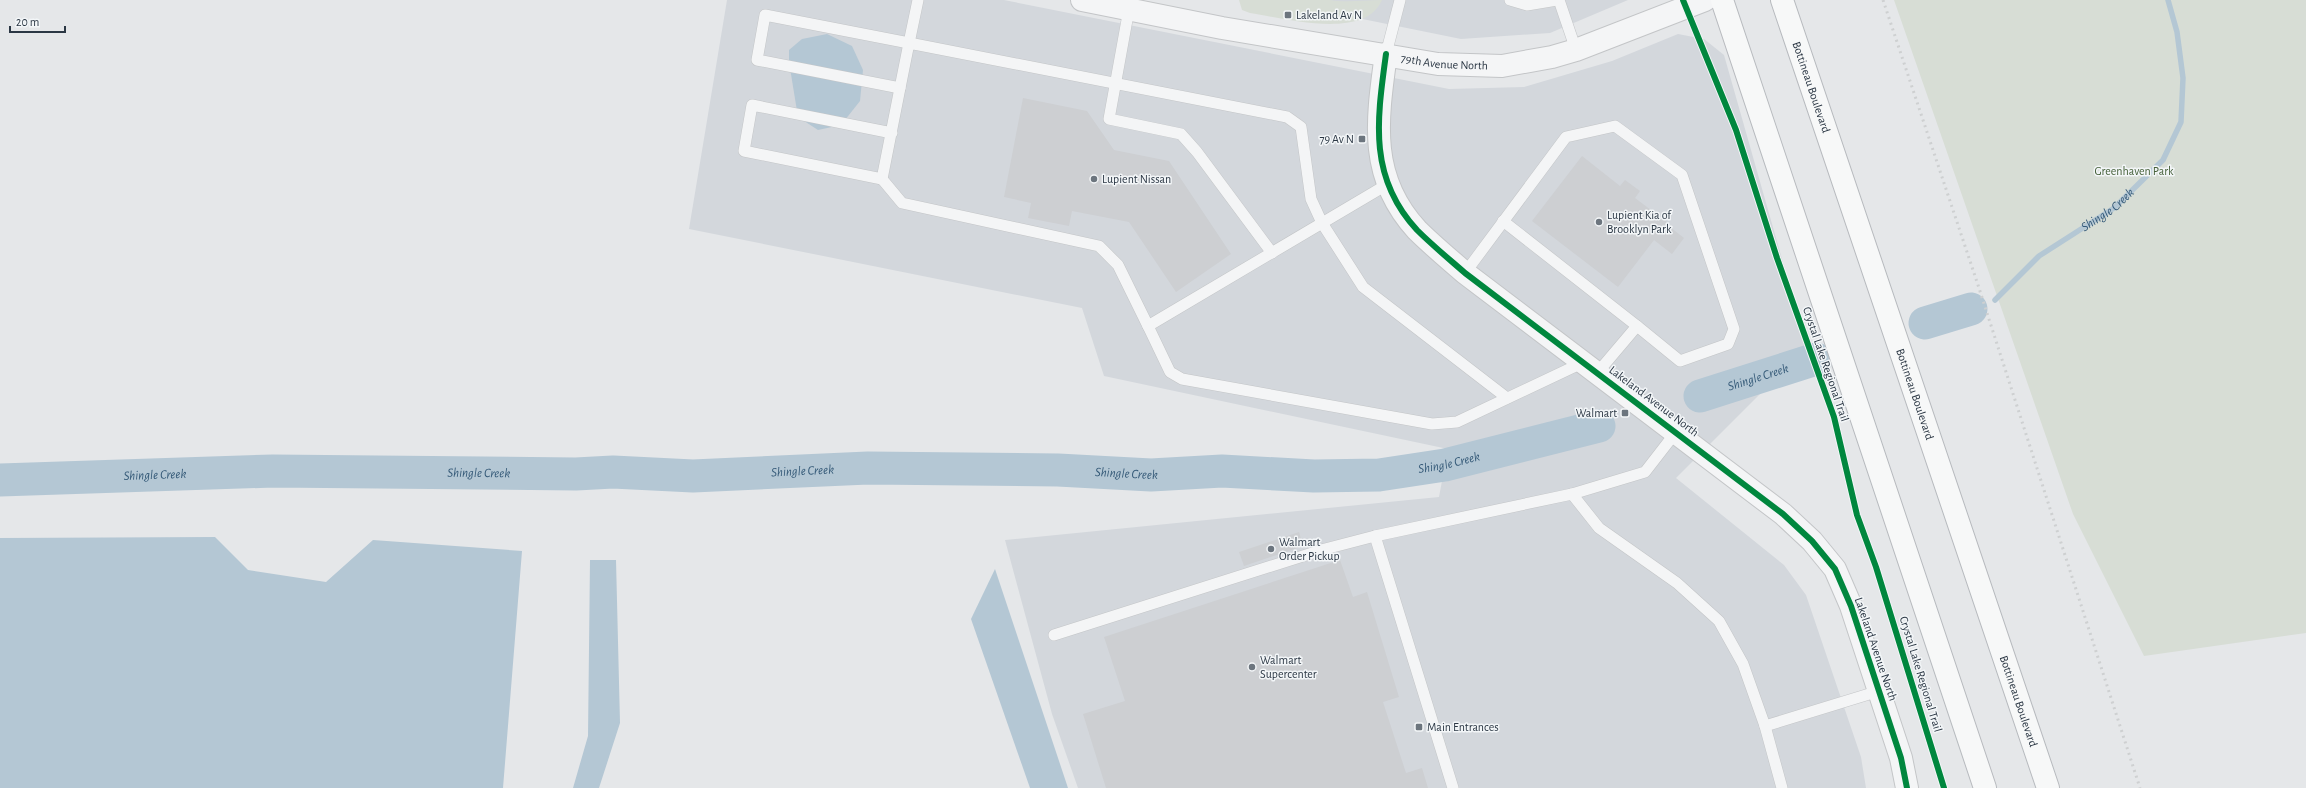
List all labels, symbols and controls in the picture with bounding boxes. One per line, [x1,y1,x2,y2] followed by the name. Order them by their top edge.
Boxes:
[10,8,65,34] scale bar
[1296,9,1362,21] place label: Lakeland Av N
[1283,10,1293,20] marker: Lakeland Av N
[16,16,39,28] text: 20 m
[1790,40,1832,134] street label: Bottineau Boulevard
[1400,52,1488,72] street label: 79th Avenue North
[1319,133,1354,145] place label: 79 Av N
[1357,134,1367,144] marker: 79 Av N
[2094,165,2174,177] park label: Greenhaven Park
[1102,173,1171,185] place label: Lupient Nissan
[1089,174,1099,184] marker: Lupient Nissan
[2079,186,2137,234] water label: Shingle Creek
[1607,209,1672,236] place label: Lupient Kia of Brooklyn Park
[1594,217,1604,227] marker: Lupient Kia of Brooklyn Park
[1800,305,1851,423] street label: Crystal Lake Regional Trail
[1894,347,1936,441] street label: Bottineau Boulevard
[1726,362,1790,393] water label: Shingle Creek
[1607,363,1701,439] street label: Lakeland Avenue North
[1576,407,1617,419] place label: Walmart
[1620,408,1630,418] marker: Walmart
[1417,450,1481,475] water label: Shingle Creek
[771,463,834,479] water label: Shingle Creek
[1095,465,1158,482] water label: Shingle Creek
[447,466,510,480] water label: Shingle Creek
[123,467,187,482] water label: Shingle Creek
[1279,536,1340,562] place label: Walmart Order Pickup
[1266,544,1276,554] marker: Walmart Order Pickup
[1853,596,1899,702] street label: Lakeland Avenue North
[1897,615,1944,734] street label: Crystal Lake Regional Trail
[1260,654,1317,680] place label: Walmart Supercenter
[1998,654,2040,748] street label: Bottineau Boulevard
[1247,662,1257,672] marker: Walmart Supercenter
[1427,721,1499,733] place label: Main Entrances
[1414,722,1424,732] marker: Main Entrances

